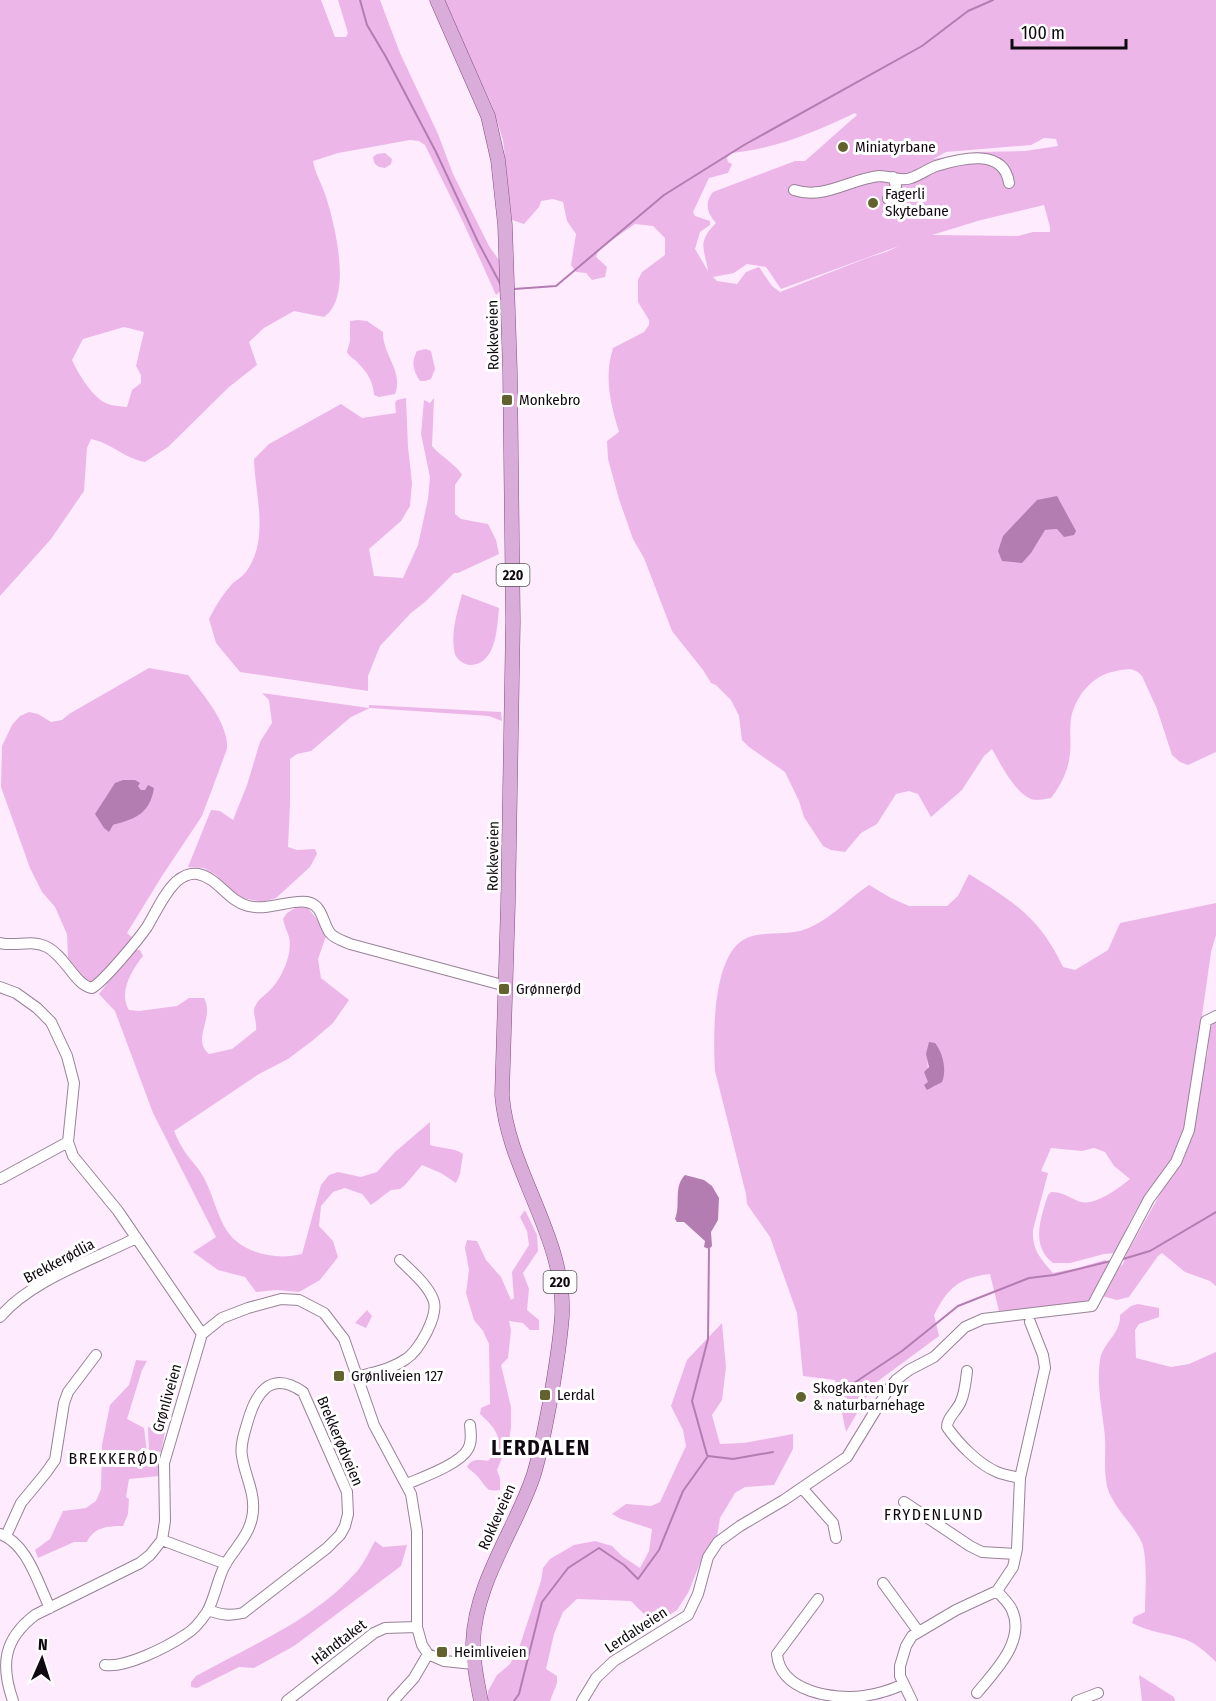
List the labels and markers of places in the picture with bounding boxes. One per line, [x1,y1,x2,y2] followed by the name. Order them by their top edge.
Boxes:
[855,138,936,156] place label: Miniatyrbane
[836,140,850,154] marker: Miniatyrbane
[885,185,949,220] place label: Fagerli Skytebane
[866,196,880,210] marker: Fagerli Skytebane
[519,391,581,409] place label: Monkebro
[500,393,514,407] marker: Monkebro
[516,980,581,998] place label: Grønnerød
[497,982,511,996] marker: Grønnerød
[351,1367,443,1385] place label: Grønliveien 127
[332,1369,346,1383] marker: Grønliveien 127
[813,1379,925,1414] place label: Skogkanten Dyr & naturbarnehage
[557,1386,595,1404] place label: Lerdal
[538,1388,552,1402] marker: Lerdal
[794,1390,808,1404] marker: Skogkanten Dyr & naturbarnehage
[454,1643,527,1661] place label: Heimliveien
[435,1645,449,1659] marker: Heimliveien

